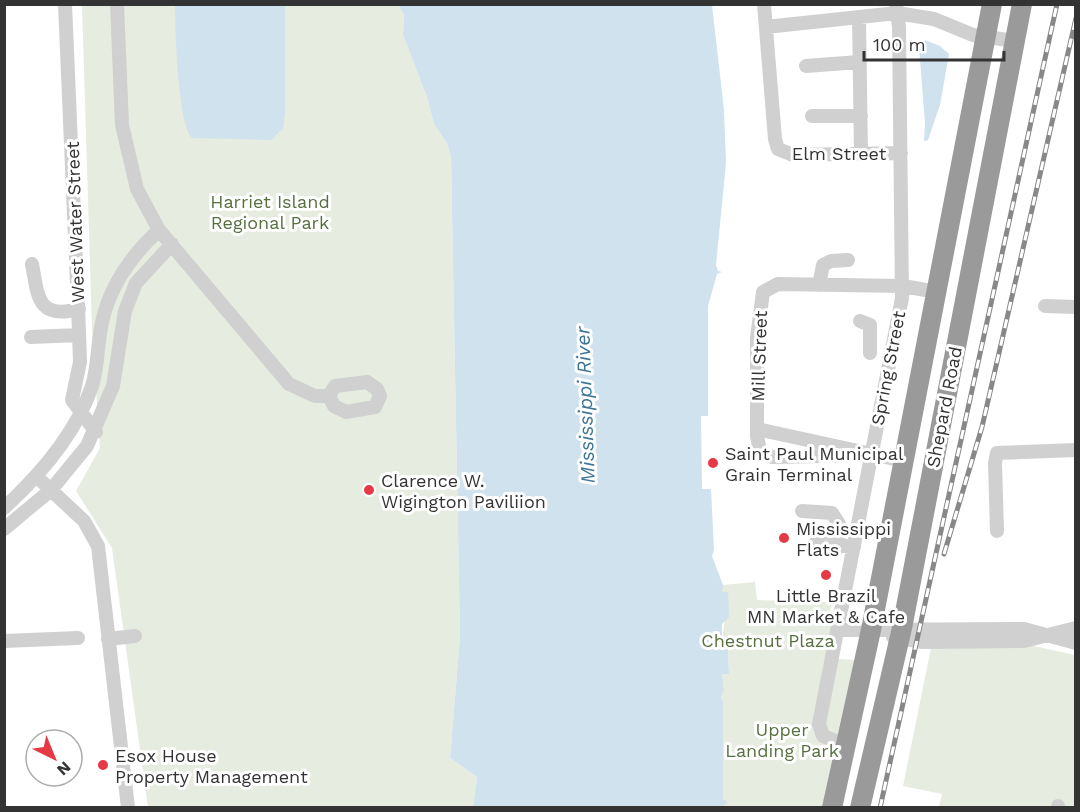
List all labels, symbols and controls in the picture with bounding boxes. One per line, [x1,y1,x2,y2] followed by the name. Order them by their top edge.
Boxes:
[864,24,1004,62] scale bar
[873,34,926,55] text: 100 m
[62,141,88,303] street label: West Water Street
[792,143,887,164] street label: Elm Street
[210,191,330,233] park label: Harriet Island Regional Park
[867,309,909,427] street label: Spring Street
[747,310,771,402] street label: Mill Street
[570,325,600,484] water label: Mississippi River
[922,345,966,469] street label: Shepard Road
[725,443,904,485] place label: Saint Paul Municipal Grain Terminal
[706,456,720,470] marker: Saint Paul Municipal Grain Terminal
[381,470,546,512] place label: Clarence W. Wigington Paviliion
[362,483,376,497] marker: Clarence W. Wigington Paviliion
[796,518,891,560] place label: Mississippi Flats
[777,531,791,545] marker: Mississippi Flats
[819,568,833,582] marker: Little Brazil MN Market & Cafe
[747,585,905,627] place label: Little Brazil MN Market & Cafe
[701,630,835,651] park label: Chestnut Plaza
[725,719,839,761] park label: Upper Landing Park
[24,728,84,788] north arrow
[115,745,308,787] place label: Esox House Property Management
[53,758,75,780] text: N
[96,758,110,772] marker: Esox House Property Management

